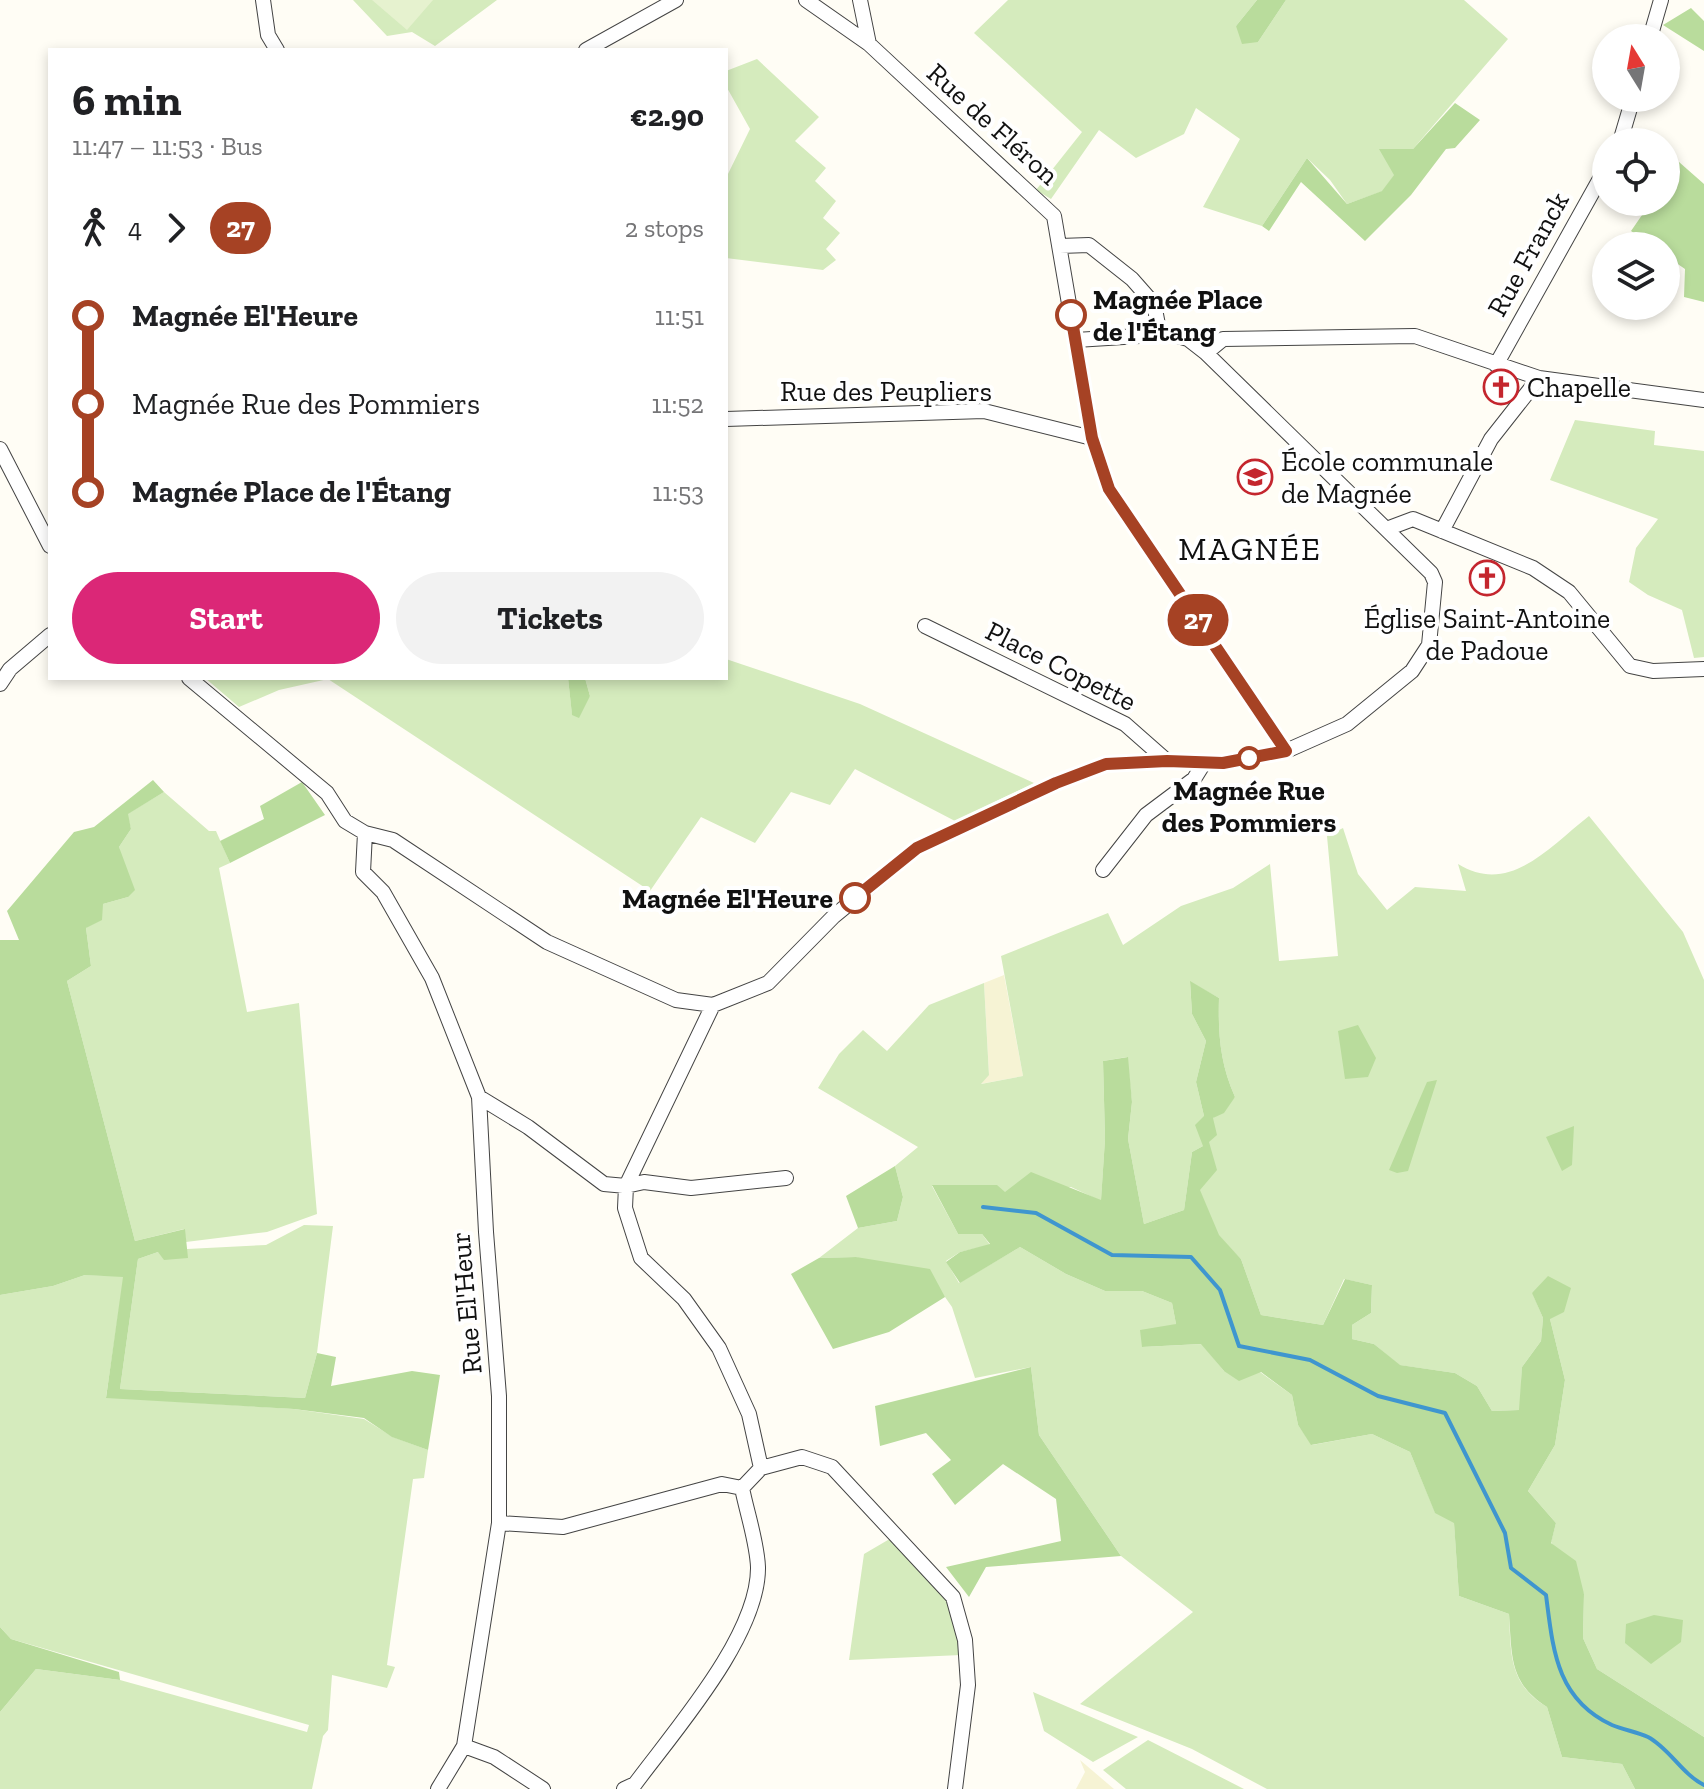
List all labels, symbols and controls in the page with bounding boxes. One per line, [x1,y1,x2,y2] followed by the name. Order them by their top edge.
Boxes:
[1592,24,1680,112] north arrow
[1592,24,1680,320] map controls
[920,56,1066,192] street label: Rue de Fléron
[72,73,182,126] text: 6 min
[630,98,704,134] text: €2.90
[1592,128,1680,216] button: locate
[72,130,263,162] text: 11:47 – 11:53 · Bus
[1480,186,1576,322] street label: Rue Franck
[72,206,116,250] icon: walk
[154,206,198,250] icon: forward
[226,211,255,244] text: 27
[128,212,142,244] text: 4
[625,212,704,244] text: 2 stops
[1592,232,1680,320] button: layers
[1093,283,1263,348] place label: Magnée Place de l'Étang
[132,298,358,334] text: Magnée El'Heure
[655,300,704,332] text: 11:51
[1056,300,1086,330] marker: Magnée Place de l'Étang
[1482,368,1520,406] church icon: Chapelle
[1527,371,1631,404] place label: Chapelle
[780,375,992,408] street label: Rue des Peupliers
[132,386,480,422] text: Magnée Rue des Pommiers
[651,388,704,420] text: 11:52
[1281,445,1493,510] place label: École communale de Magnée
[1236,458,1274,496] school or university icon: École communale de Magnée
[132,474,451,510] text: Magnée Place de l'Étang
[652,476,704,508] text: 11:53
[1178,530,1322,568] district label: MAGNÉE
[1468,559,1506,597] church icon: Église Saint-Antoine de Padoue
[72,572,380,664] button: Start
[396,572,704,664] button: Tickets
[1162,594,1234,646] line badge: 27
[1364,602,1610,667] place label: Église Saint-Antoine de Padoue
[1184,603,1212,636] text: 27
[980,614,1142,718] street label: Place Copette
[1238,747,1260,769] marker: Magnée Rue des Pommiers
[1162,774,1336,839] place label: Magnée Rue des Pommiers
[622,882,833,915] place label: Magnée El'Heure
[840,883,870,913] marker: Magnée El'Heure
[443,1231,489,1375] street label: Rue El'Heur

